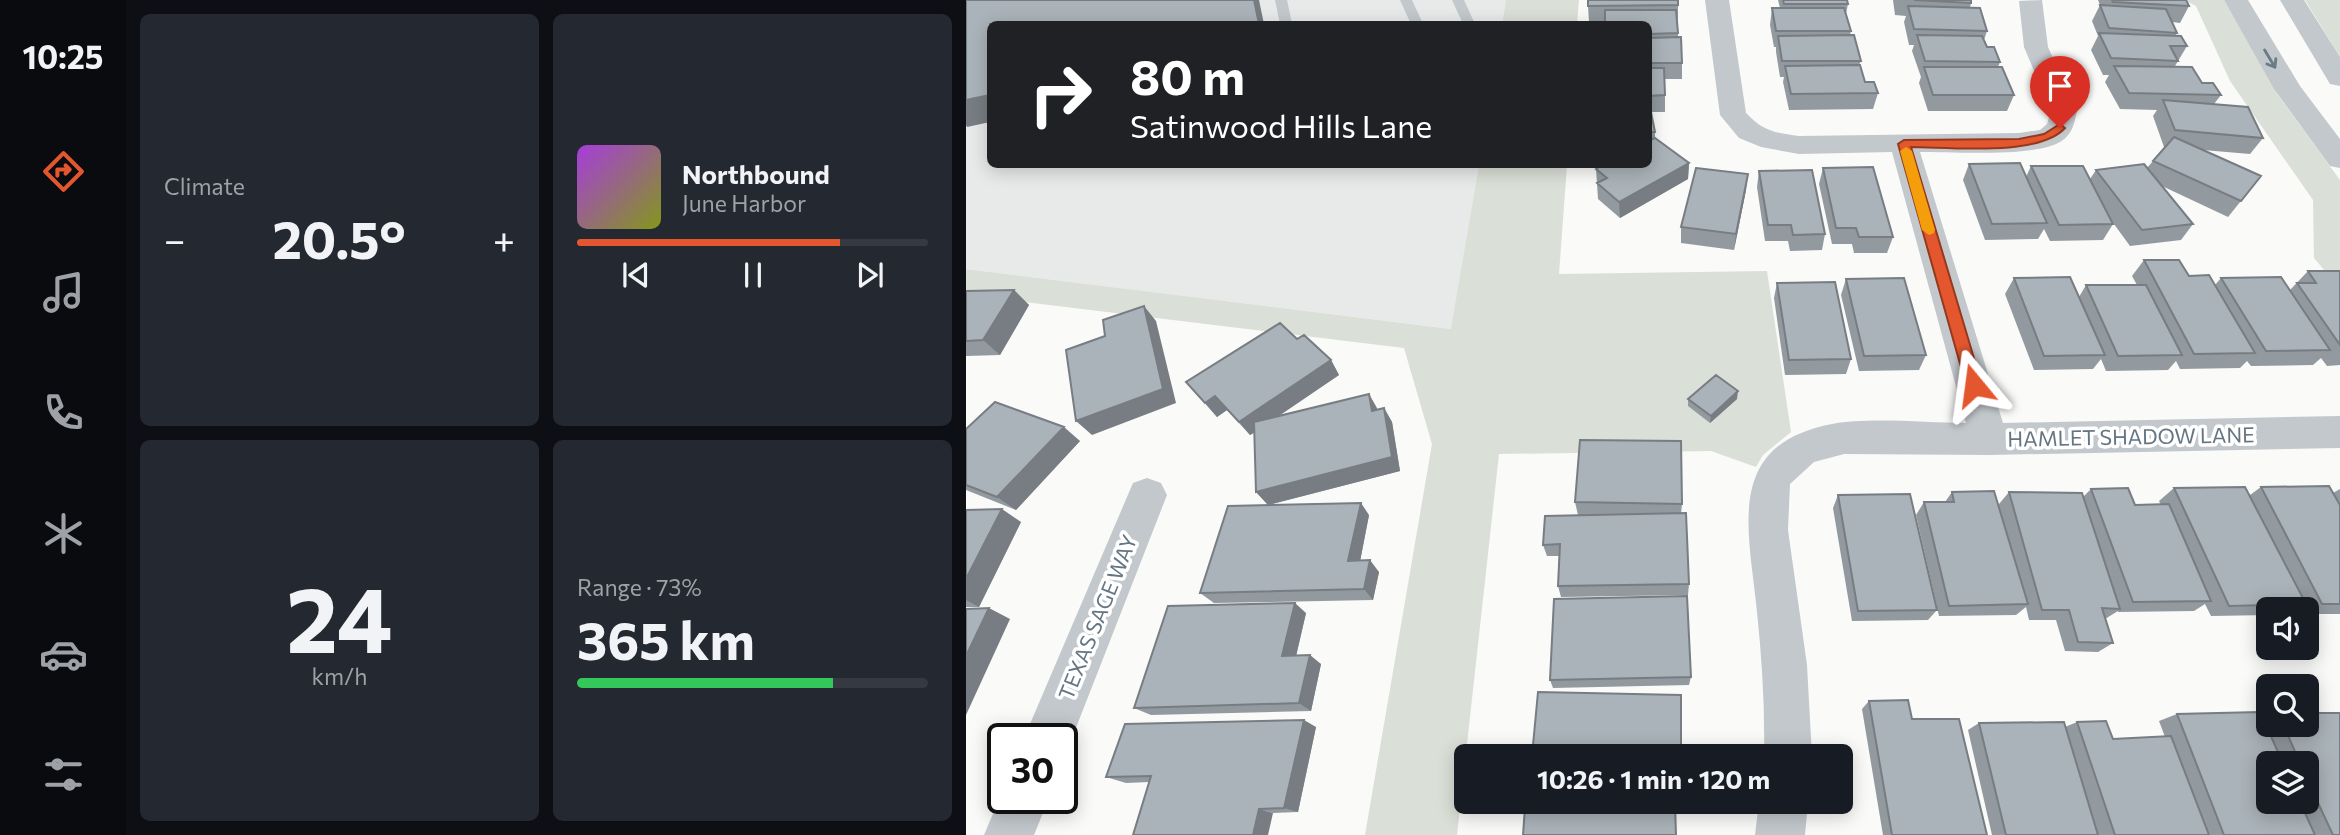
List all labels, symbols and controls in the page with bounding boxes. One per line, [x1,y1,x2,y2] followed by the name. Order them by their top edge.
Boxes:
[22,36,104,76] text: 10:25
[1130,45,1245,105] text: 80 m
[1015,49,1106,140] icon: right
[2264,49,2278,69] one-way arrow
[2030,56,2090,128] pin
[2041,67,2079,105] icon: arrive
[1130,105,1432,145] text: Satinwood Hills Lane
[39,147,88,196] icon: directions
[682,158,830,189] text: Northbound
[164,172,245,200] text: Climate
[682,189,806,217] text: June Harbor
[272,206,406,270] text: 20.5°
[164,215,186,262] text: −
[493,215,515,262] text: +
[617,256,655,294] icon: previous
[734,256,772,294] icon: pause
[851,256,889,294] icon: next
[39,268,88,317] icon: music
[1937,348,2011,422] position arrow
[39,388,88,437] icon: phone
[2007,421,2255,451] street label: HAMLET SHADOW LANE
[39,509,88,558] icon: climate
[1053,531,1142,703] street label: TEXAS SAGE WAY
[286,560,393,672] text: 24
[577,573,702,601] text: Range · 73%
[2256,597,2319,814] map controls
[2256,597,2319,660] button: sound
[577,607,755,671] text: 365 km
[39,630,88,679] icon: car
[312,662,367,690] text: km/h
[2256,674,2319,737] button: search
[987,723,1078,814] speed limit sign: 30
[39,750,88,799] icon: filters
[2256,751,2319,814] button: layers
[1537,763,1770,794] text: 10:26 · 1 min · 120 m

